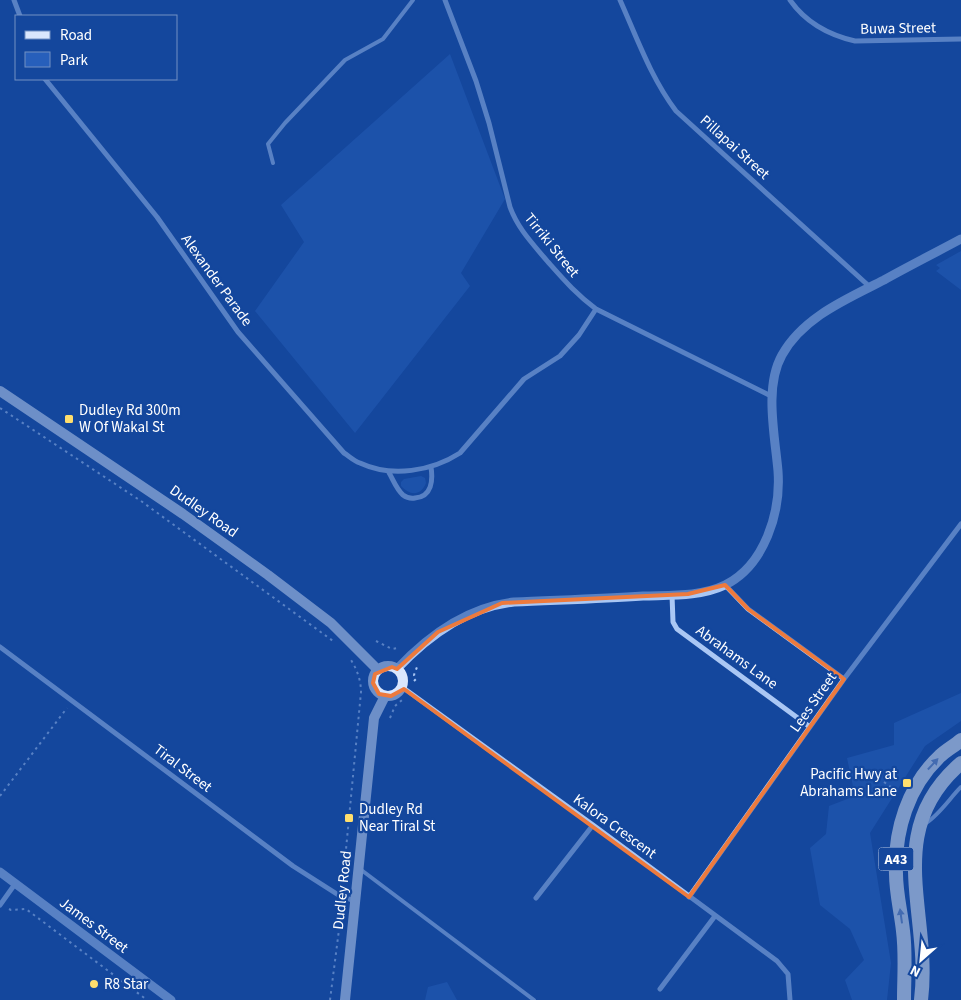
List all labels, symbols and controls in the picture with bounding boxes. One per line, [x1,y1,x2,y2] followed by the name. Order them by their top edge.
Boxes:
[15,15,178,80] legend
[860,17,936,40] street label: Buwa Street
[60,25,92,46] text: Road
[60,50,89,71] text: Park
[695,110,774,184] street label: Pillapai Street
[519,209,584,282] street label: Tirriki Street
[176,230,257,331] street label: Alexander Parade
[79,400,181,438] place label: Dudley Rd 300m W Of Wakal St
[63,413,75,425] marker: Dudley Rd 300m W Of Wakal St
[165,480,242,543] street label: Dudley Road
[691,620,782,694] street label: Abrahams Lane
[785,668,842,737] street label: Lees Street
[149,739,216,797] street label: Tiral Street
[927,758,939,770] one-way arrow
[800,764,897,802] place label: Pacific Hwy at Abrahams Lane
[901,777,913,789] marker: Pacific Hwy at Abrahams Lane
[569,789,661,864] street label: Kalora Crescent
[359,799,435,837] place label: Dudley Rd Near Tiral St
[343,812,355,824] marker: Dudley Rd Near Tiral St
[878,848,914,871] road number: A43
[328,850,357,931] street label: Dudley Road
[55,892,133,958] street label: James Street
[897,908,905,924] one-way arrow
[896,935,946,985] north arrow
[907,960,924,982] text: N
[104,974,149,995] place label: R8 Star
[88,978,100,990] marker: R8 Star

